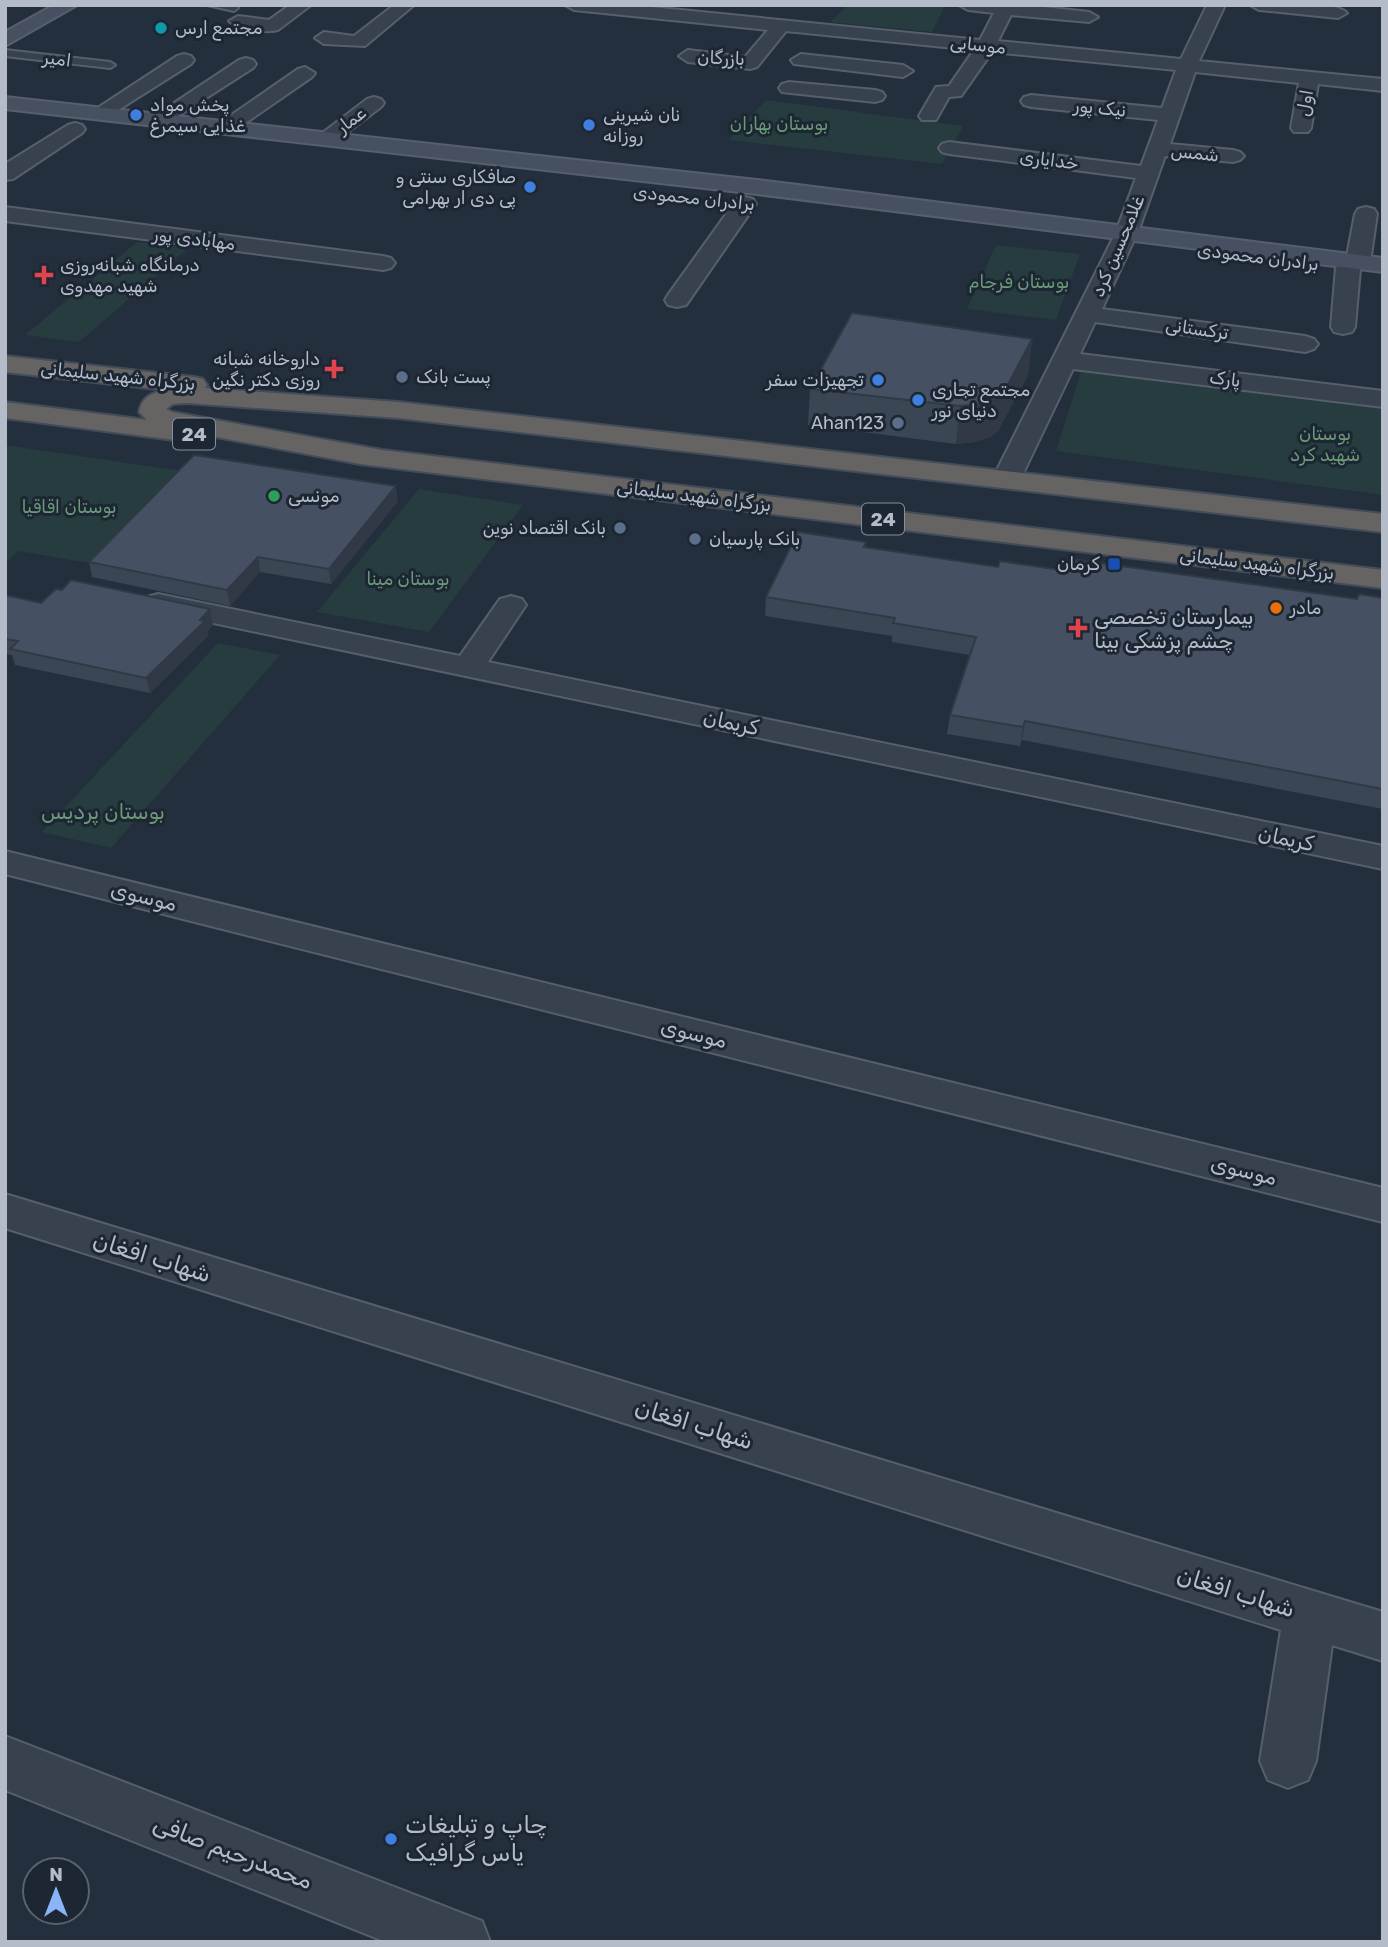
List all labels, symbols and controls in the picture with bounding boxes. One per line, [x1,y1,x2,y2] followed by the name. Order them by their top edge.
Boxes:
[175,17,263,41] place label: مجتمع ارس
[153,20,169,36] marker: مجتمع ارس
[949,31,1007,59] street label: موسایی
[41,46,72,72] street label: امیر
[697,46,745,70] street label: بازرگان
[1292,88,1318,118] street label: اول
[150,94,246,138] place label: پخش مواد غذایی سیمرغ
[1072,94,1127,123] street label: نیک پور
[331,102,370,139] street label: عمار
[603,104,680,147] place label: نان شیرینی روزانه
[128,107,144,123] marker: پخش مواد غذایی سیمرغ
[730,113,828,135] park label: بوستان بهاران
[581,117,597,133] marker: نان شیرینی روزانه
[1170,140,1220,166] street label: شمس
[1018,145,1080,175] street label: خدایاری
[396,166,516,210] place label: صافکاری سنتی و پی دی ار بهرامی
[522,179,538,195] marker: صافکاری سنتی و پی دی ار بهرامی
[632,181,756,215] street label: برادران محمودی
[1087,192,1149,300] street label: غلامحسین کرد
[150,223,236,256] street label: مهابادی پور
[1196,239,1320,275] street label: برادران محمودی
[60,254,199,297] place label: درمانگاه شبانه‌روزی شهید مهدوی
[34,265,54,285] marker: درمانگاه شبانه‌روزی شهید مهدوی
[969,271,1069,293] park label: بوستان فرجام
[1164,314,1230,344] street label: ترکستانی
[212,348,320,391] place label: داروخانه شبانه روزی دکتر نگین
[39,357,197,395] street label: بزرگراه شهید سلیمانی
[326,361,342,377] marker: داروخانه شبانه روزی دکتر نگین
[416,366,491,389] place label: پست بانک
[1208,366,1242,393] street label: پارک
[394,369,410,385] marker: پست بانک
[765,369,864,391] place label: تجهیزات سفر
[870,372,886,388] marker: تجهیزات سفر
[931,379,1030,422] place label: مجتمع تجاری دنیای نور
[910,392,926,408] marker: مجتمع تجاری دنیای نور
[811,412,884,434] place label: Ahan123
[890,415,906,431] marker: Ahan123
[173,418,215,449] road number: 24
[1290,423,1360,466] park label: بوستان شهید کرد
[615,476,773,516] street label: بزرگراه شهید سلیمانی
[288,485,339,507] place label: مونسی
[266,488,282,504] marker: مونسی
[22,496,117,518] park label: بوستان اقاقیا
[862,504,904,534] road number: 24
[483,517,606,539] place label: بانک اقتصاد نوین
[612,520,628,536] marker: بانک اقتصاد نوین
[709,528,800,551] place label: بانک پارسیان
[687,531,703,547] marker: بانک پارسیان
[1178,544,1336,584] street label: بزرگراه شهید سلیمانی
[1057,553,1100,575] place label: کرمان
[1106,556,1122,572] marker: کرمان
[366,568,450,590] park label: بوستان مینا
[1289,597,1321,619] place label: مادر
[1268,600,1284,616] marker: مادر
[1094,604,1254,655] place label: بیمارستان تخصصی چشم پزشکی بینا
[1068,618,1088,638] marker: بیمارستان تخصصی چشم پزشکی بینا
[701,704,762,740] street label: کریمان
[41,799,165,826] park label: بوستان پردیس
[1256,820,1317,856] street label: کریمان
[108,876,180,916] street label: موسوی
[658,1013,730,1053] street label: موسوی
[1208,1150,1280,1190] street label: موسوی
[89,1226,215,1288] street label: شهاب افغان
[631,1393,757,1455] street label: شهاب افغان
[1173,1561,1299,1623] street label: شهاب افغان
[149,1809,317,1896] street label: محمدرحیم صافی
[405,1811,547,1867] place label: چاپ و تبلیغات یاس گرافیک
[383,1831,399,1847] marker: چاپ و تبلیغات یاس گرافیک
[21,1856,91,1926] north arrow
[49,1863,63,1886] text: N

